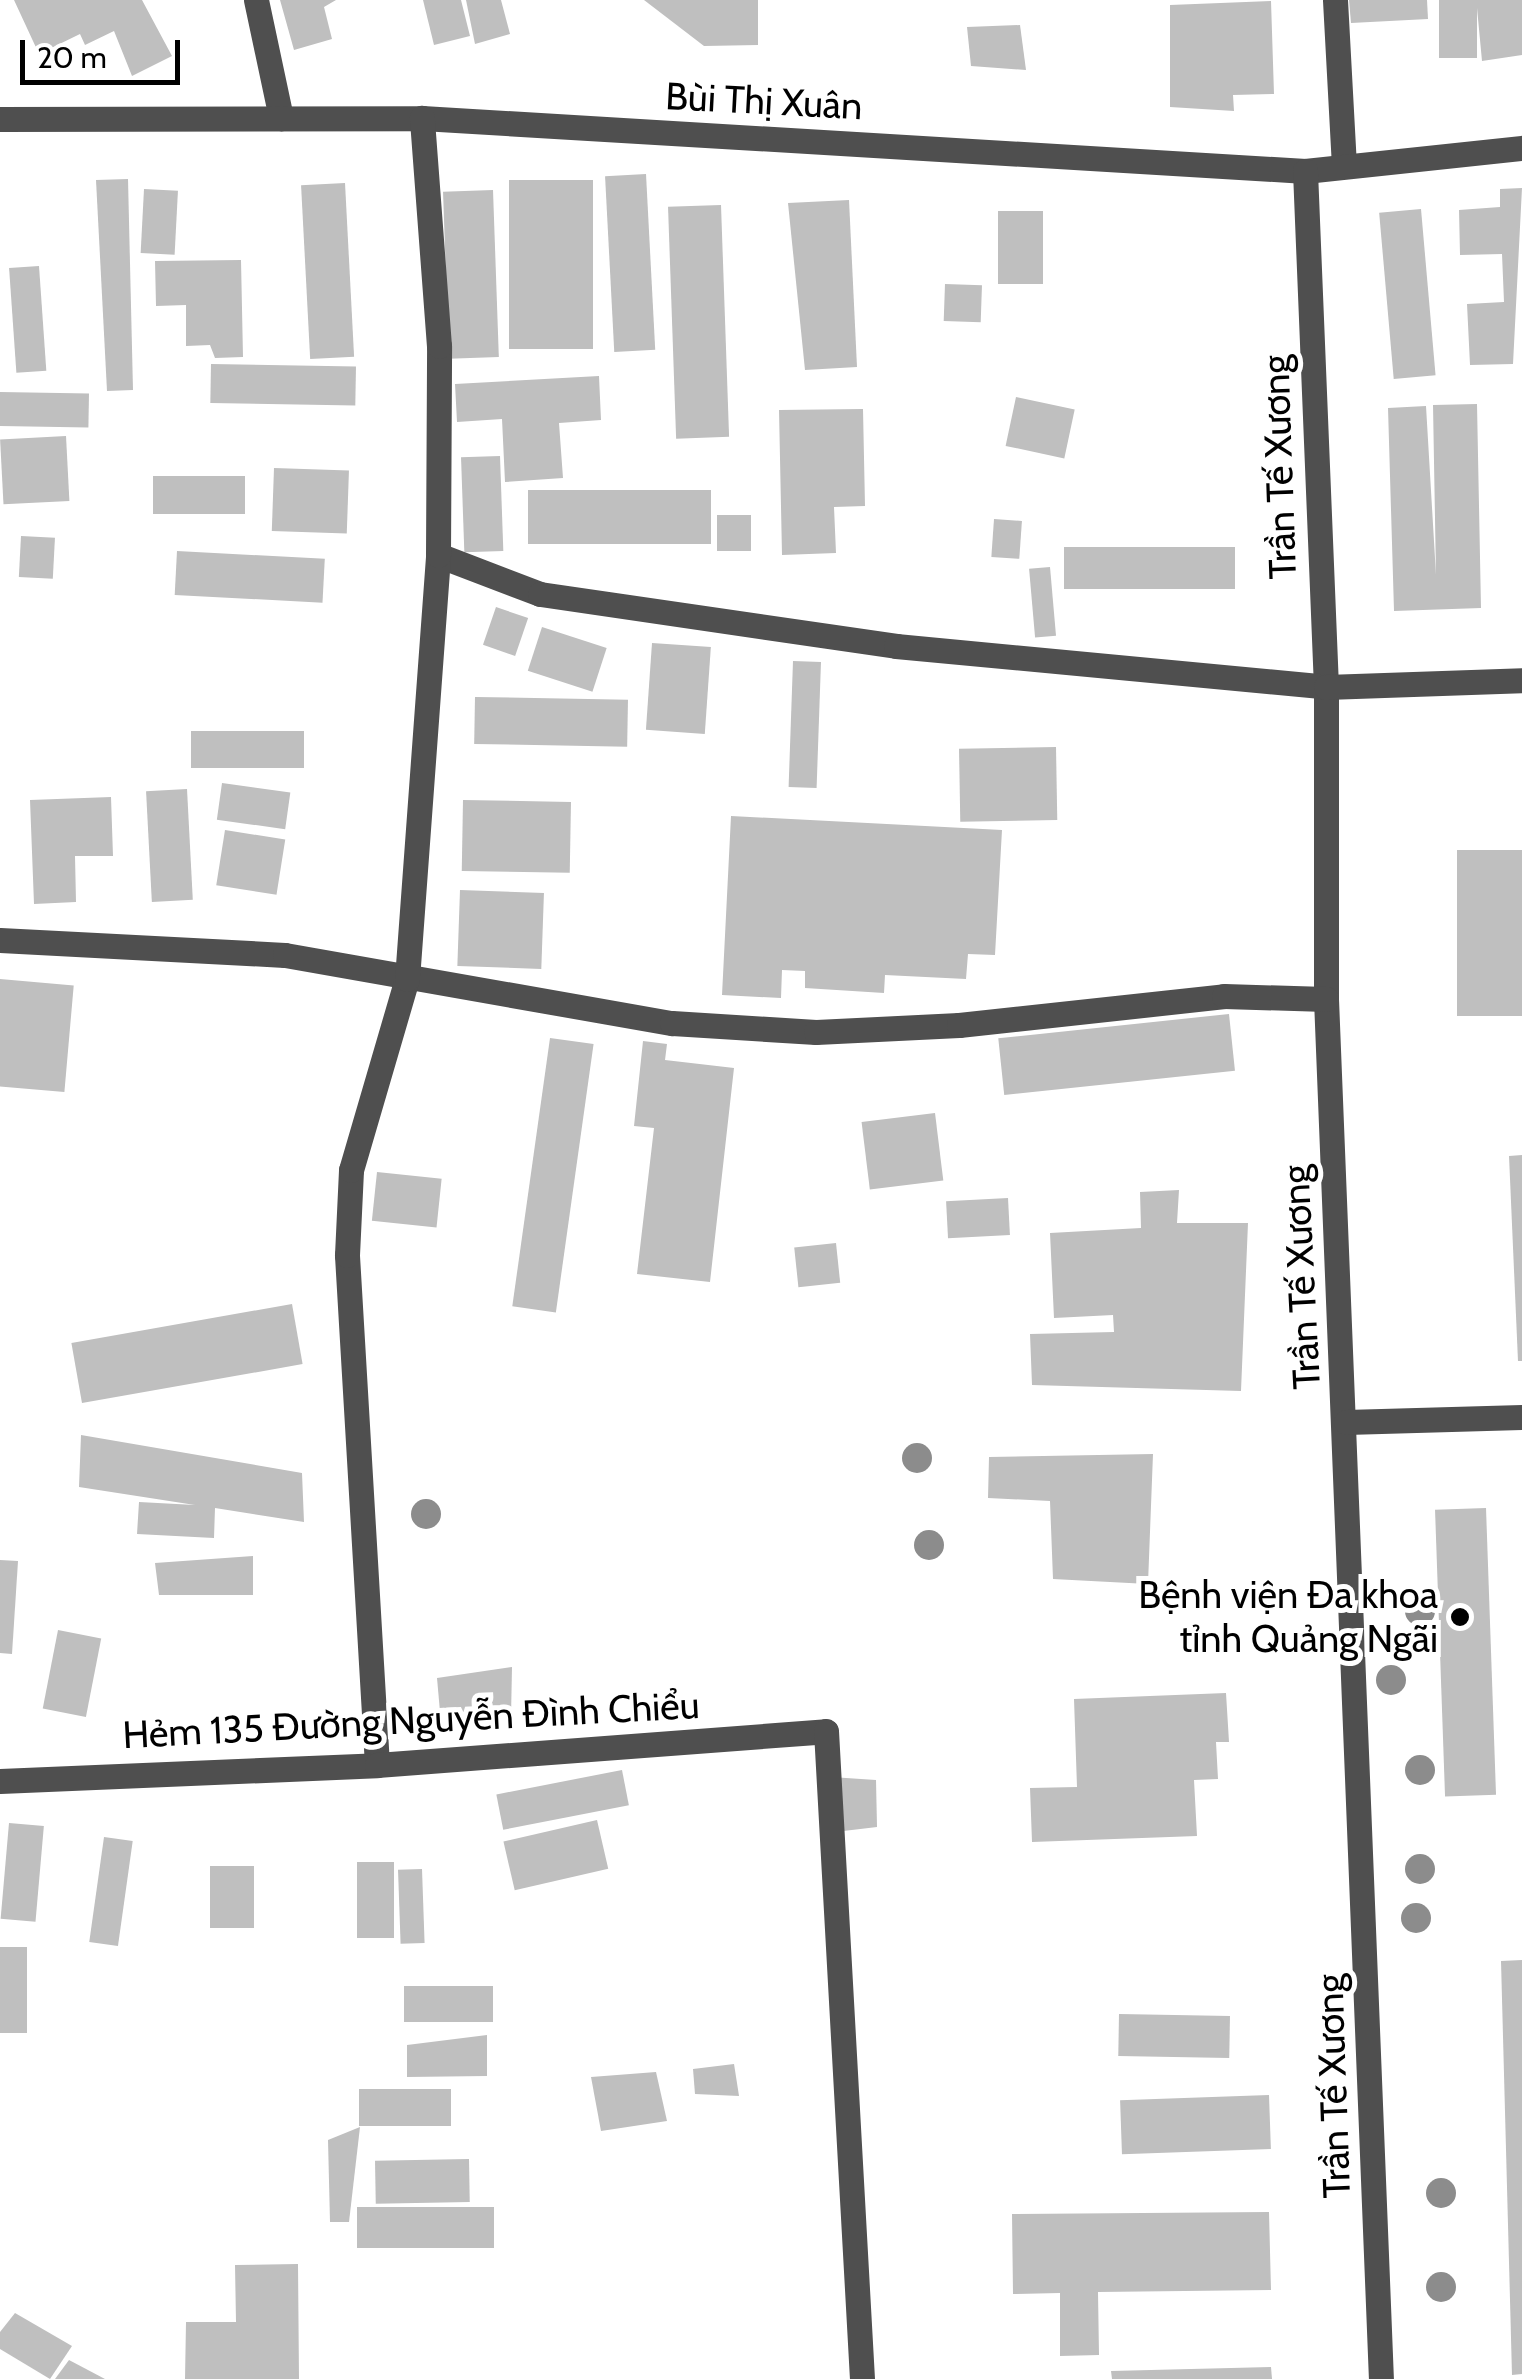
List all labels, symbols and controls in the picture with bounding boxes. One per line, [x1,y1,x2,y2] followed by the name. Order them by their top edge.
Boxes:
[25,20,185,82] scale bar
[37,39,107,76] text: 20 m
[664,73,864,129] street label: Bùi Thị Xuân
[1252,354,1306,580] street label: Trần Tế Xương
[1272,1164,1330,1390] street label: Trần Tế Xương
[1138,1572,1438,1662] place label: Bệnh viện Đa khoa tỉnh Quảng Ngãi
[1447,1604,1473,1630] marker: Bệnh viện Đa khoa tỉnh Quảng Ngãi
[121,1682,701,1758] street label: Hẻm 135 Đường Nguyễn Đình Chiểu
[1306,1973,1360,2199] street label: Trần Tế Xương

